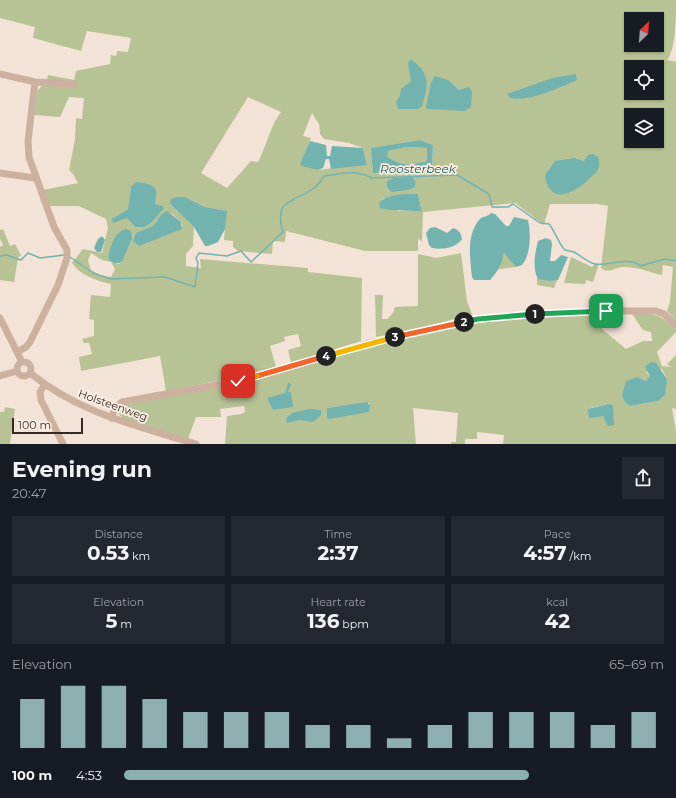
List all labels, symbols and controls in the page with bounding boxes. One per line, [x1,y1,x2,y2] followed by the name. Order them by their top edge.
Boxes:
[624,12,664,52] north arrow
[624,12,664,148] map controls
[624,60,664,100] button: locate
[624,108,664,148] button: layers
[380,161,457,176] water label: Roosterbeek
[589,294,623,328] pin
[595,300,617,322] icon: arrive
[525,304,545,324] pin: 1
[533,307,537,321] text: 1
[454,312,474,332] pin: 2
[461,315,467,329] text: 2
[385,327,405,347] pin: 3
[392,330,398,344] text: 3
[316,346,336,366] pin: 4
[322,349,330,363] text: 4
[221,364,255,398] pin
[227,370,249,392] icon: check
[76,386,150,424] street label: Holsteenweg
[12,416,83,435] scale bar
[18,418,51,432] text: 100 m
[12,456,152,483] text: Evening run
[622,457,664,499] button: share
[12,485,46,501] text: 20:47
[95,527,143,541] text: Distance
[324,527,352,541] text: Time
[544,527,571,541] text: Pace
[87,541,129,565] text: 0.53
[317,541,359,565] text: 2:37
[523,541,567,565] text: 4:57
[129,549,150,563] text: km
[567,549,591,563] text: /km
[93,595,144,609] text: Elevation
[310,595,366,609] text: Heart rate
[546,595,568,609] text: kcal
[105,609,117,633] text: 5
[307,609,339,633] text: 136
[545,609,570,633] text: 42
[117,617,132,631] text: m
[339,617,369,631] text: bpm
[12,656,72,672] text: Elevation
[609,656,664,672] text: 65–69 m
[12,767,52,783] text: 100 m
[76,767,102,783] text: 4:53

